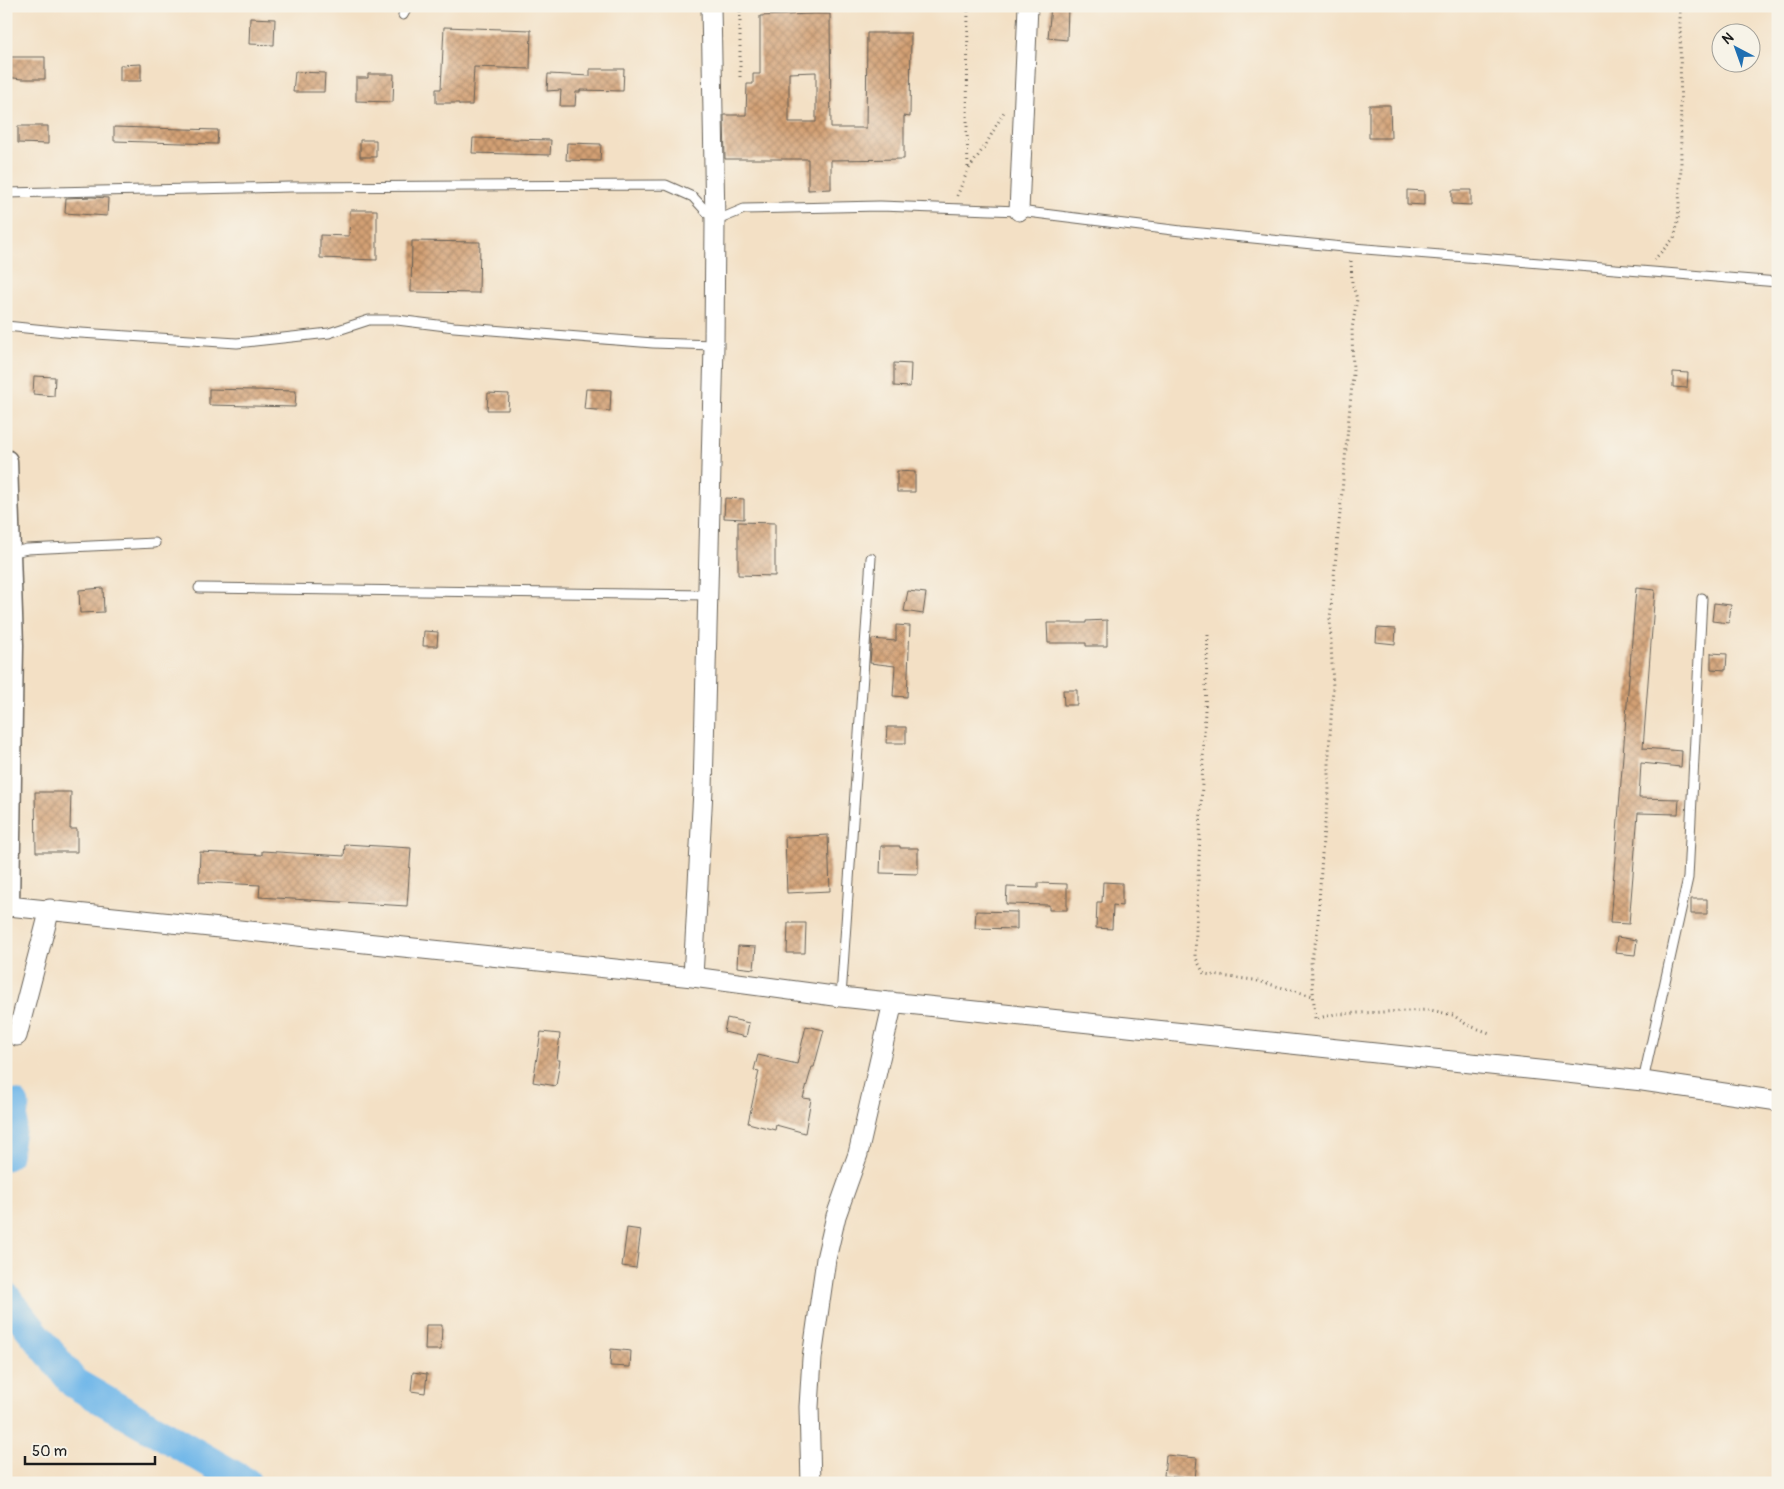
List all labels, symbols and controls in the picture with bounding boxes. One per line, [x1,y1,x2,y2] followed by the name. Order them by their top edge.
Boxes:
[1712,22,1762,72] north arrow
[1719,29,1737,48] text: N
[25,1434,155,1466] scale bar
[32,1442,67,1461] text: 50 m

